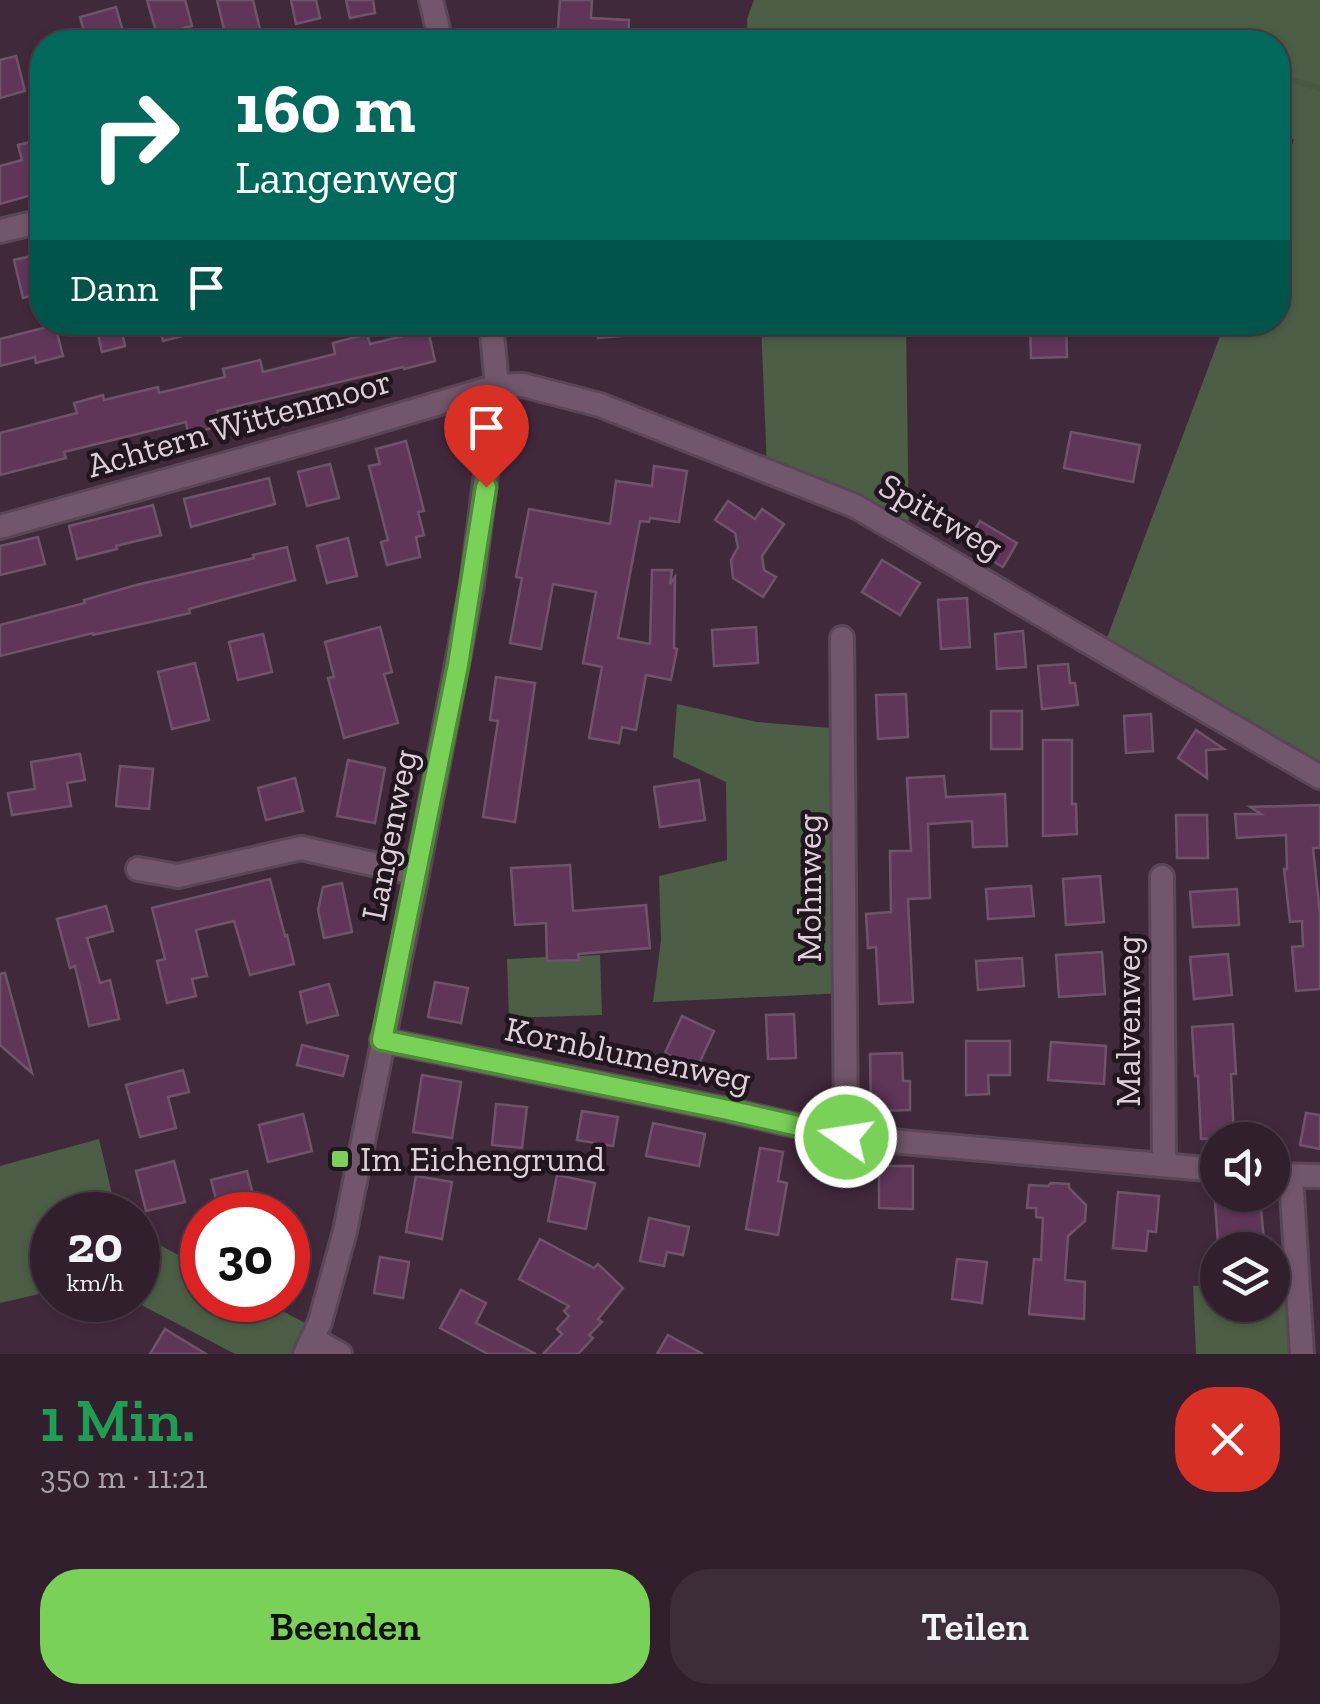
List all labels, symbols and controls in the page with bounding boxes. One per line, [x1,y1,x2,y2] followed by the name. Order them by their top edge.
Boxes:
[235,66,416,150] text: 160 m
[70,70,200,200] icon: right
[235,151,458,205] text: Langenweg
[179,260,234,315] icon: arrive
[70,265,159,311] text: Dann
[82,360,396,486] street label: Achtern Wittenmoor
[444,385,529,488] pin
[459,400,514,455] icon: arrive
[872,464,1010,568] street label: Spittweg
[352,746,426,924] street label: Langenweg
[788,813,830,963] street label: Mohnweg
[1107,935,1149,1107] street label: Malvenweg
[501,1007,755,1101] street label: Kornblumenweg
[794,1085,898,1189] position arrow
[1200,1122,1290,1322] map controls
[1200,1122,1290,1212] button: sound
[360,1138,605,1180] place label: Im Eichengrund
[329,1148,351,1170] marker: Im Eichengrund
[180,1192,310,1322] speed limit sign: 30
[67,1215,123,1275] text: 20
[1200,1232,1290,1322] button: layers
[66,1267,124,1297] text: km/h
[40,1384,195,1456] text: 1 Min.
[1175,1387,1280,1492] button: close
[40,1458,208,1496] text: 350 m · 11:21
[40,1569,650,1684] button: Beenden
[670,1569,1280,1684] button: Teilen

